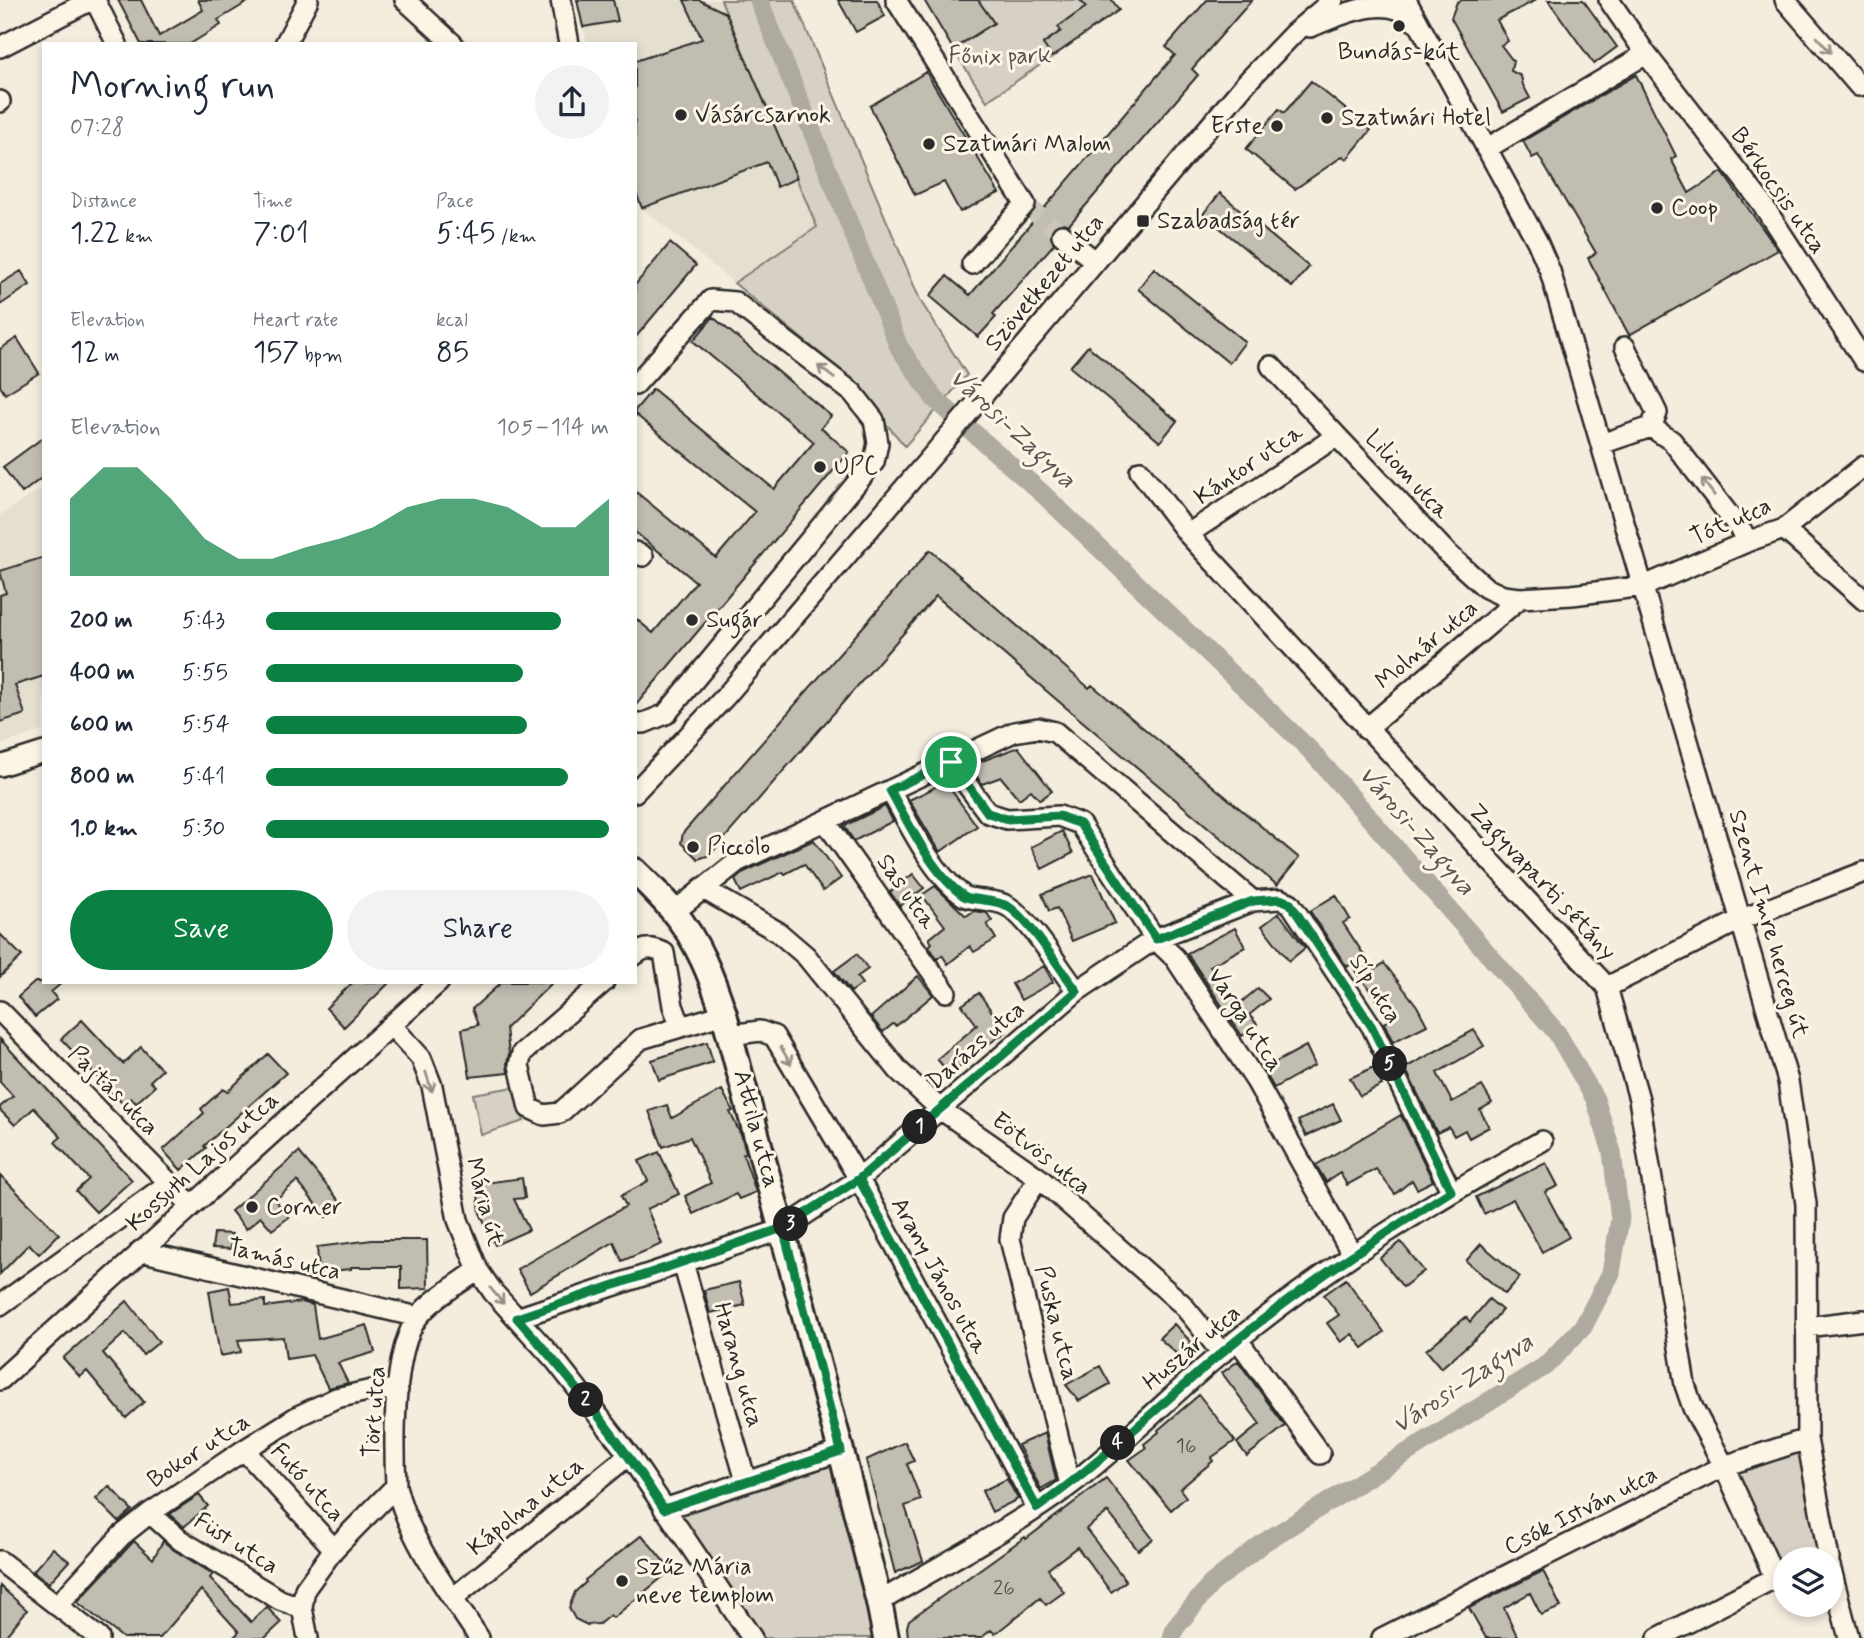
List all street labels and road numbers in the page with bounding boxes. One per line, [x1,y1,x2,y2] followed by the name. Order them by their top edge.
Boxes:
[1723,121,1833,261] street label: Bérkocsis utca
[978,208,1112,358] street label: Szövetkezet utca
[1189,417,1310,513] street label: Kántor utca
[1358,424,1457,527] street label: Liliom utca
[1686,490,1776,554] street label: Tót utca
[1369,593,1485,697] street label: Molnár utca
[1459,797,1623,969] street label: Zagyvaparti sétány
[1721,806,1815,1042] street label: Szent Imre herceg út
[869,848,943,936] street label: Sas utca
[1341,948,1409,1030] street label: Síp utca
[1198,962,1290,1079] street label: Varga utca
[920,994,1032,1098] street label: Darázs utca
[61,1039,165,1143] street label: Pajtás utca
[725,1067,787,1191] street label: Attila utca
[120,1085,286,1239] street label: Kossuth Lajos utca
[985,1105,1097,1203] street label: Eötvös utca
[457,1154,511,1250] street label: Mária út
[883,1192,995,1360] street label: Arany János utca
[224,1232,344,1288] street label: Tamás utca
[1027,1262,1085,1384] street label: Puska utca
[1137,1298,1247,1398] street label: Huszár utca
[705,1299,771,1431] street label: Harang utca
[356,1365,394,1459] street label: Tört utca
[142,1406,256,1496] street label: Bokor utca
[263,1437,351,1529] street label: Futó utca
[461,1451,591,1563] street label: Kápolna utca
[1499,1459,1663,1563] street label: Csók István utca
[188,1506,284,1582] street label: Füst utca

